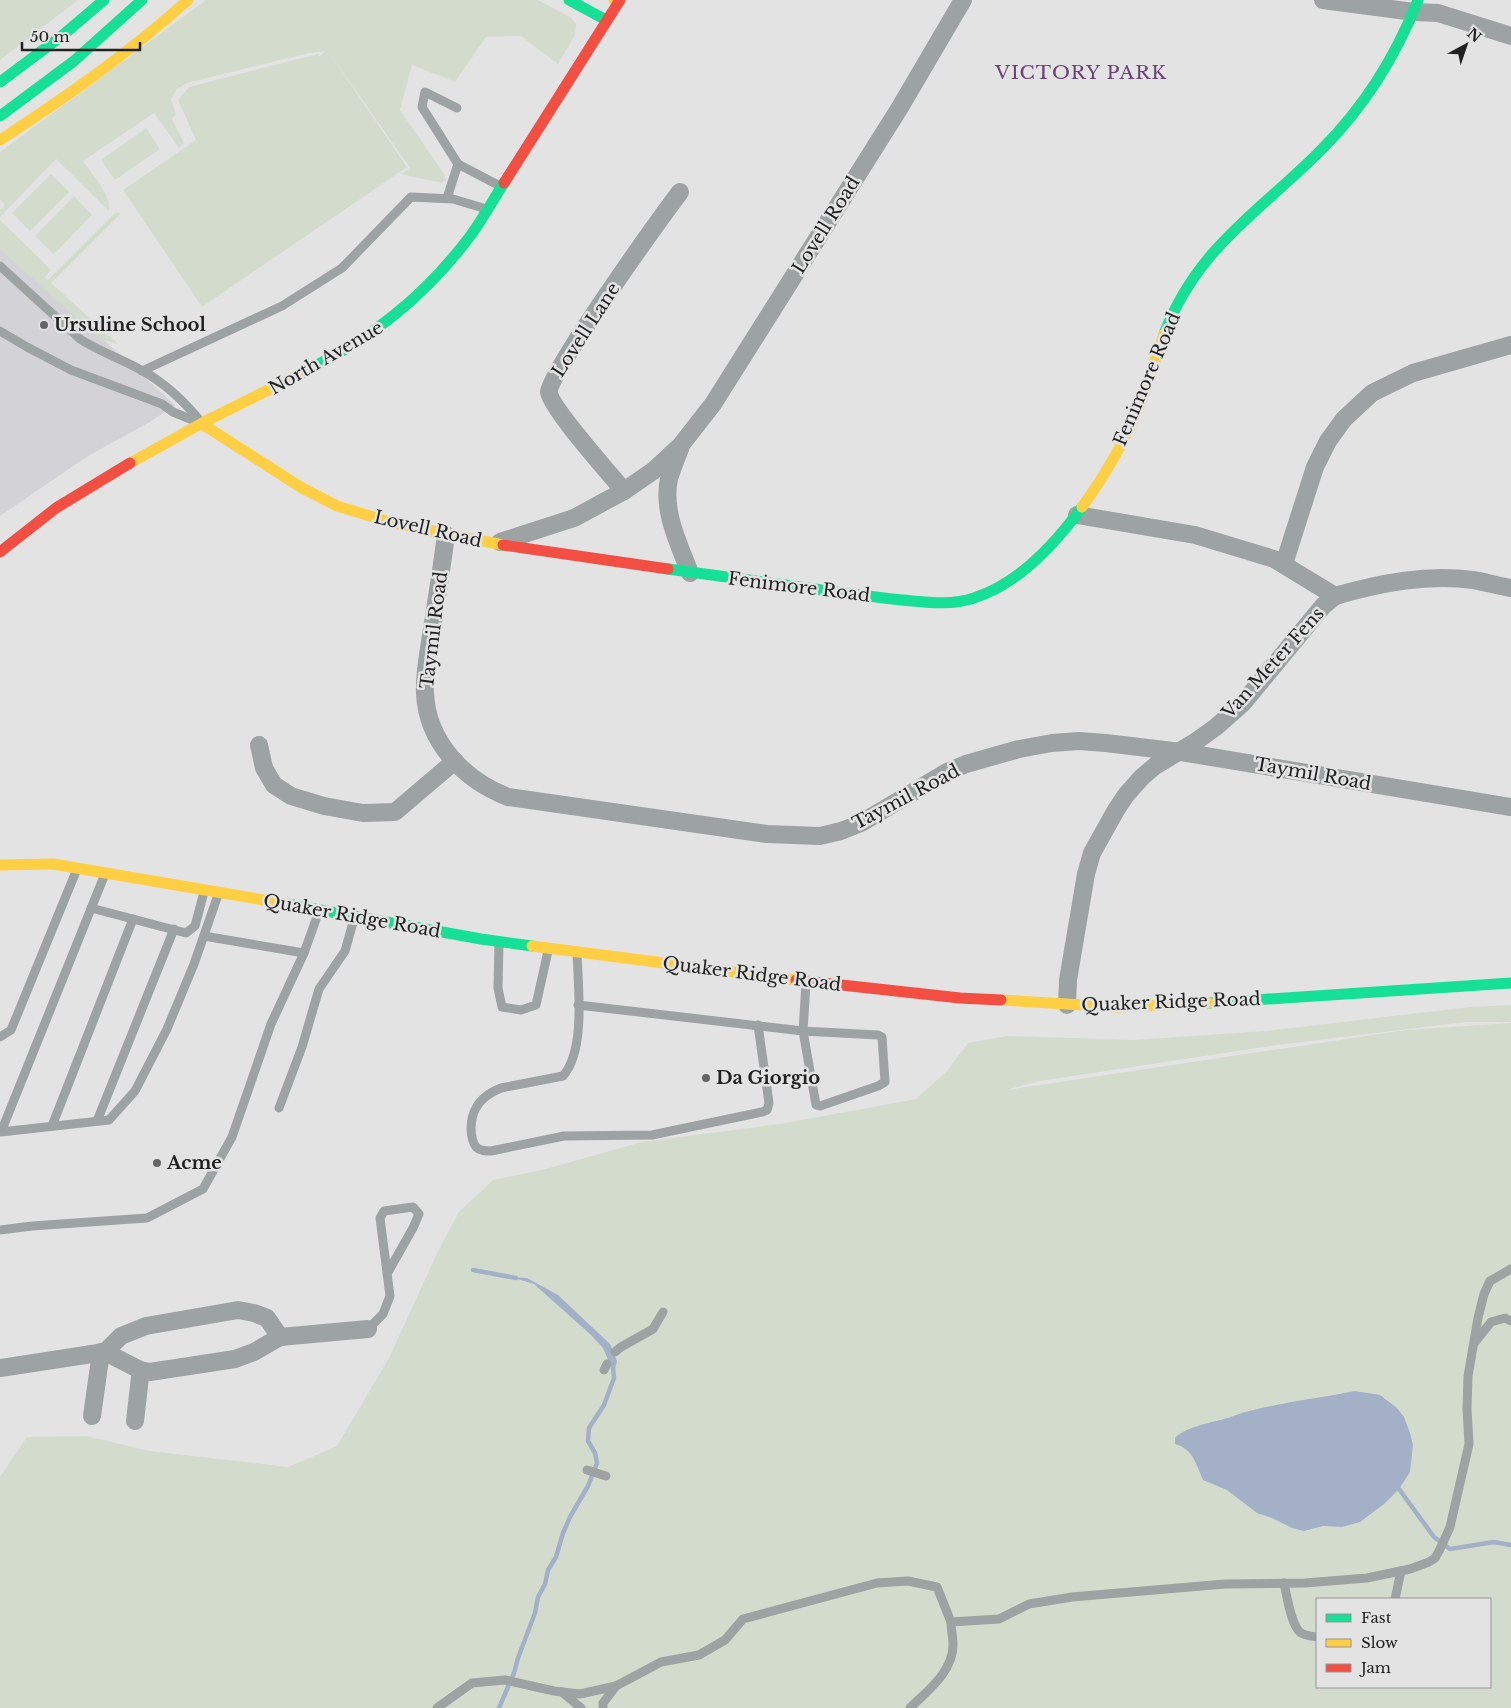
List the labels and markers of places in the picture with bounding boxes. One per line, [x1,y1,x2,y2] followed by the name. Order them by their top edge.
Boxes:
[54,314,206,336] place label: Ursuline School
[38,319,50,331] marker: Ursuline School
[716,1067,820,1089] place label: Da Giorgio
[700,1072,712,1084] marker: Da Giorgio
[166,1152,222,1174] place label: Acme
[151,1157,163,1169] marker: Acme

